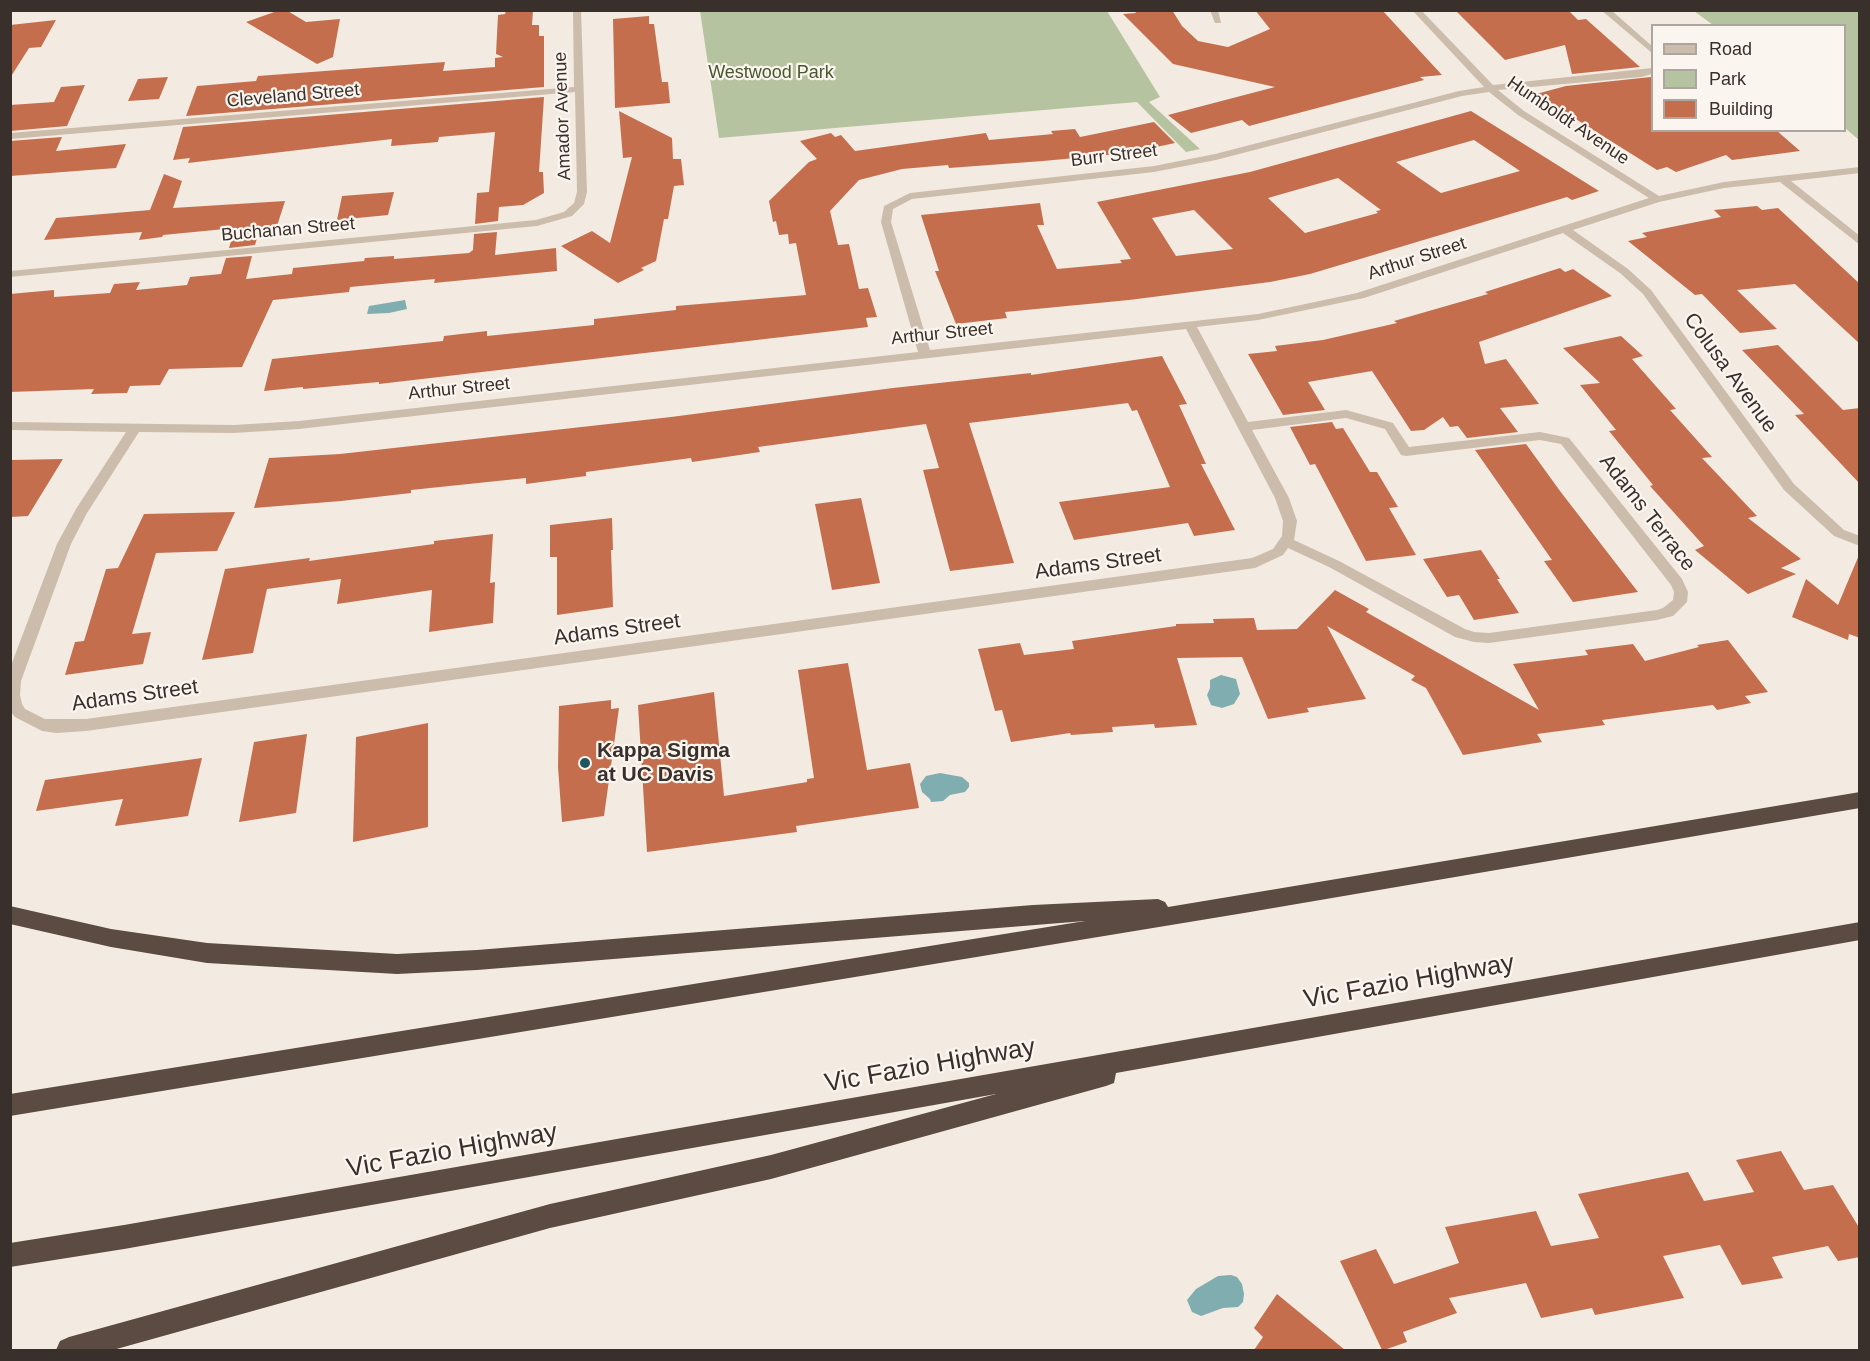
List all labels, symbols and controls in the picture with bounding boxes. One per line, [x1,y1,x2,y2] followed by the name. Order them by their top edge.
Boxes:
[1651,24,1846,132] legend
[1709,39,1752,59] text: Road
[550,51,576,181] street label: Amador Avenue
[708,62,834,84] park label: Westwood Park
[1709,69,1746,89] text: Park
[1503,72,1633,170] street label: Humboldt Avenue
[226,79,360,113] street label: Cleveland Street
[1709,99,1773,119] text: Building
[1069,140,1159,172] street label: Burr Street
[220,213,356,247] street label: Buchanan Street
[1365,233,1469,285] street label: Arthur Street
[1678,308,1782,438] street label: Colusa Avenue
[890,318,994,350] street label: Arthur Street
[407,373,511,405] street label: Arthur Street
[1594,450,1700,576] street label: Adams Terrace
[1033,543,1163,585] street label: Adams Street
[552,609,682,651] street label: Adams Street
[70,675,200,717] street label: Adams Street
[597,738,730,788] place label: Kappa Sigma at UC Davis
[578,756,592,770] marker: Kappa Sigma at UC Davis
[1301,948,1517,1016] street label: Vic Fazio Highway
[822,1032,1038,1100] street label: Vic Fazio Highway
[344,1117,560,1185] street label: Vic Fazio Highway

